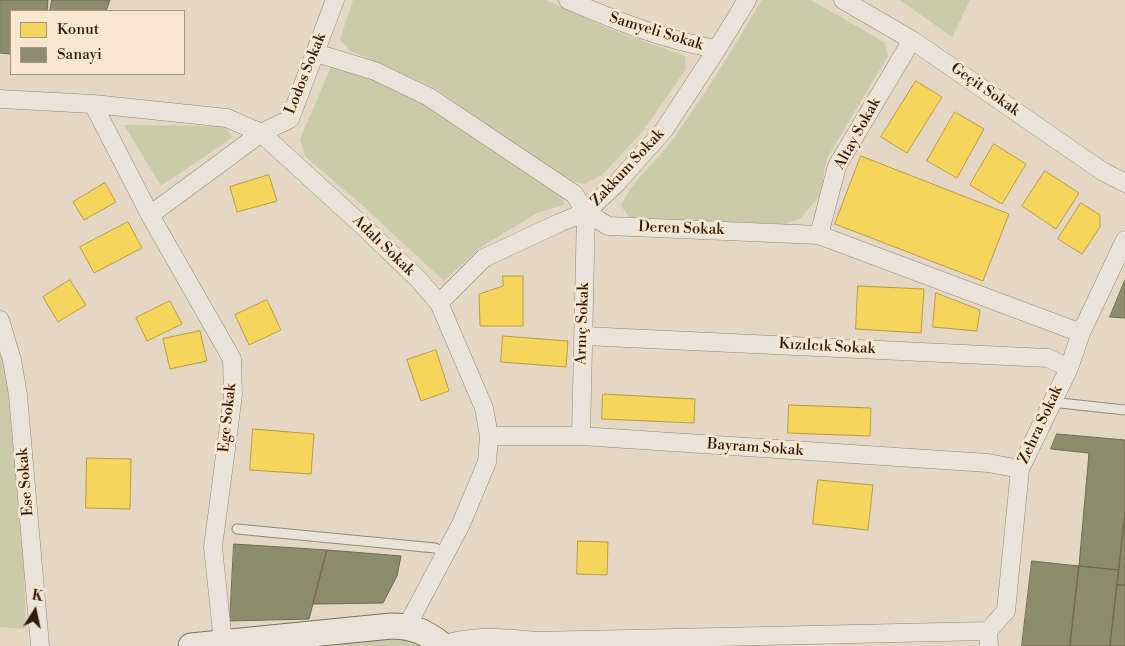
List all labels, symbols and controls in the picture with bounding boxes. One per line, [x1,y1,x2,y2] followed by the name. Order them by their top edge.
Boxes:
[607,9,705,55] street label: Samyeli Sokak
[10,10,185,75] legend
[57,20,99,39] text: Konut
[282,31,330,117] street label: Lodos Sokak
[57,45,102,64] text: Sanayi
[947,60,1023,120] street label: Geçit Sokak
[831,95,885,173] street label: Altay Sokak
[588,126,668,210] street label: Zakkum Sokak
[348,212,418,280] street label: Adalı Sokak
[638,219,724,239] street label: Deren Sokak
[573,283,593,365] street label: Arnıç Sokak
[778,335,876,359] street label: Kızılcık Sokak
[215,383,241,453] street label: Ege Sokak
[1015,383,1067,467] street label: Zehra Sokak
[706,436,804,460] street label: Bayram Sokak
[14,447,38,517] street label: Ese Sokak
[10,586,60,636] north arrow
[30,586,45,606] text: K

